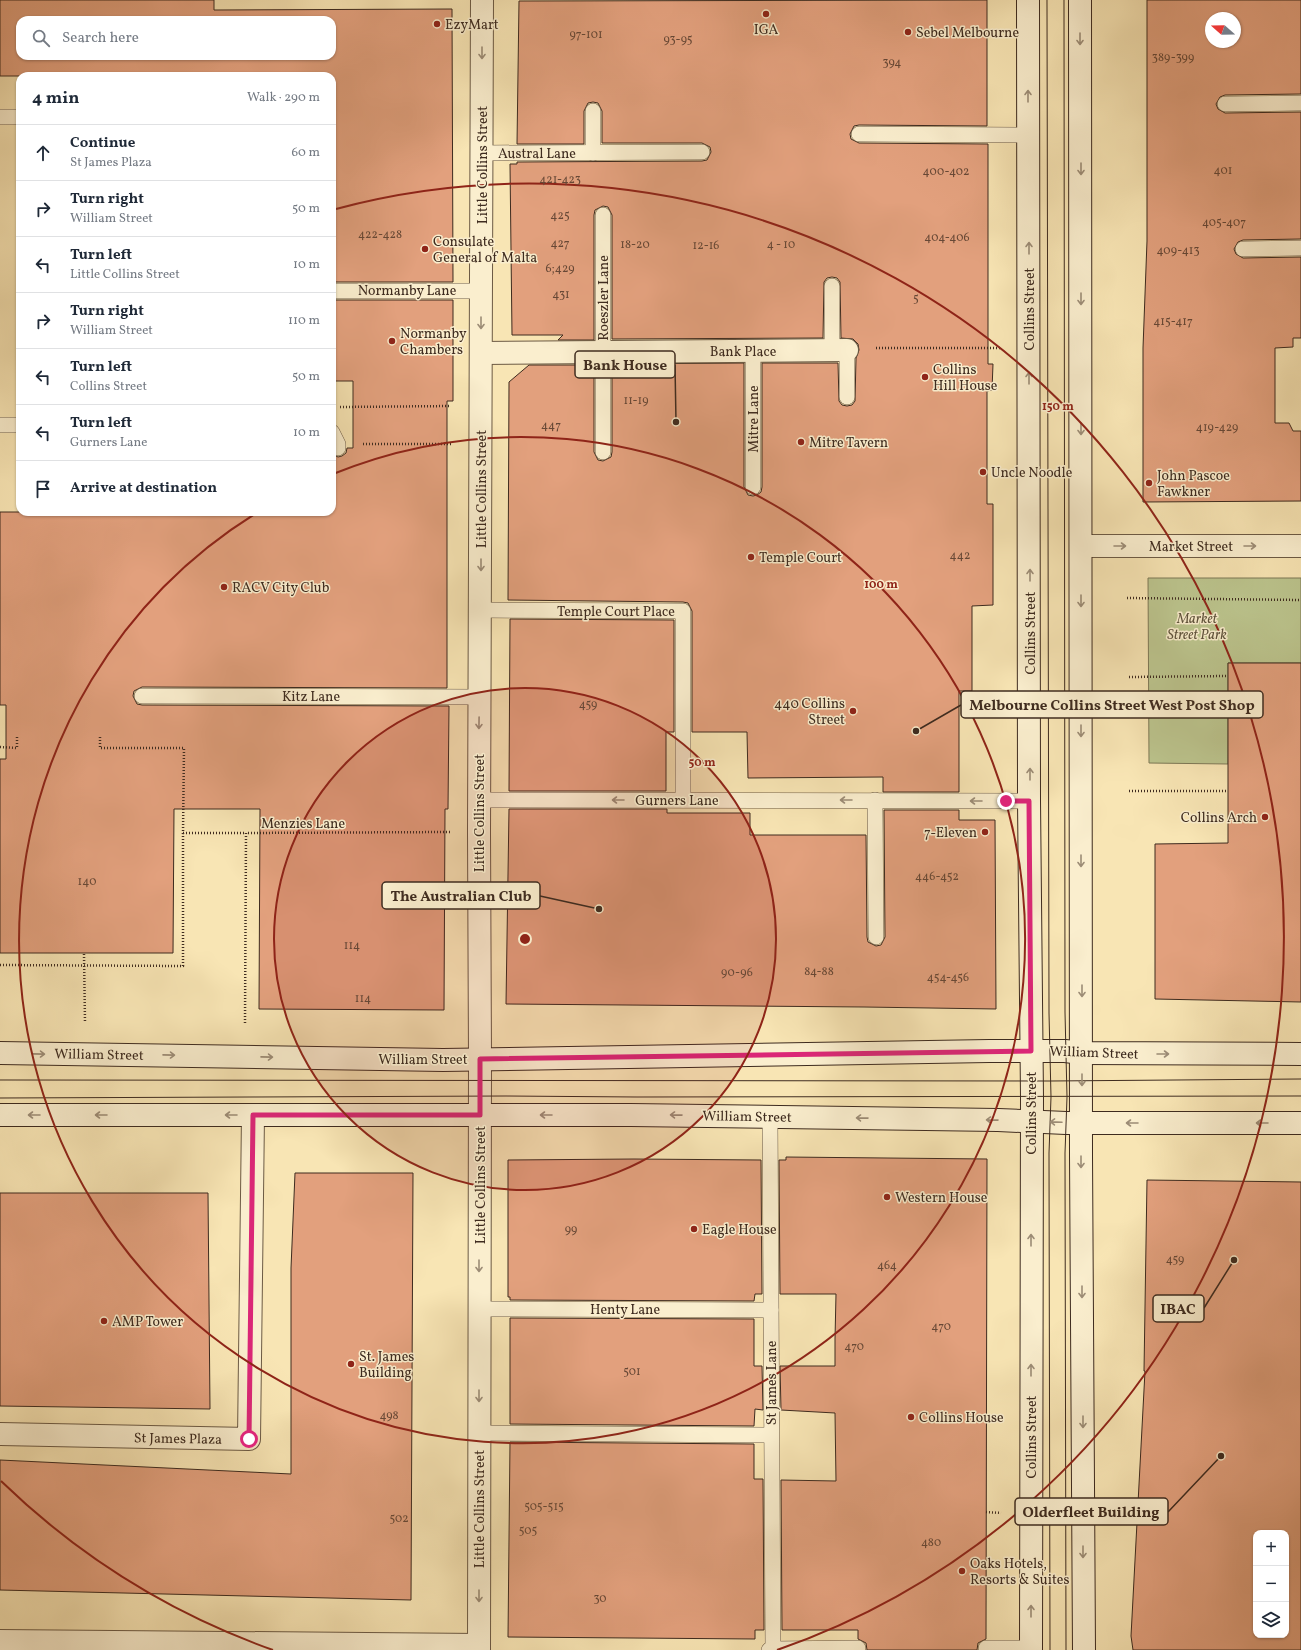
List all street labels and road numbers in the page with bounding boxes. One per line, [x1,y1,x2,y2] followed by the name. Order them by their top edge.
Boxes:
[474,106,493,224] street label: Little Collins Street
[498,145,576,164] street label: Austral Lane
[595,255,614,341] street label: Roeszler Lane
[1021,267,1040,350] street label: Collins Street
[358,282,457,301] street label: Normanby Lane
[710,343,777,362] street label: Bank Place
[745,385,764,453] street label: Mitre Lane
[473,430,492,548] street label: Little Collins Street
[1149,538,1233,557] street label: Market Street
[1022,591,1041,674] street label: Collins Street
[557,603,675,622] street label: Temple Court Place
[282,688,340,707] street label: Kitz Lane
[471,754,490,872] street label: Little Collins Street
[635,792,719,811] street label: Gurners Lane
[261,815,345,834] street label: Menzies Lane
[1049,1042,1139,1065] street label: William Street
[54,1045,144,1066] street label: William Street
[378,1051,468,1070] street label: William Street
[1023,1071,1042,1154] street label: Collins Street
[702,1107,792,1128] street label: William Street
[472,1126,491,1244] street label: Little Collins Street
[590,1301,660,1320] street label: Henty Lane
[763,1340,782,1425] street label: St James Lane
[1023,1395,1042,1478] street label: Collins Street
[134,1429,222,1450] street label: St James Plaza
[471,1450,490,1568] street label: Little Collins Street

